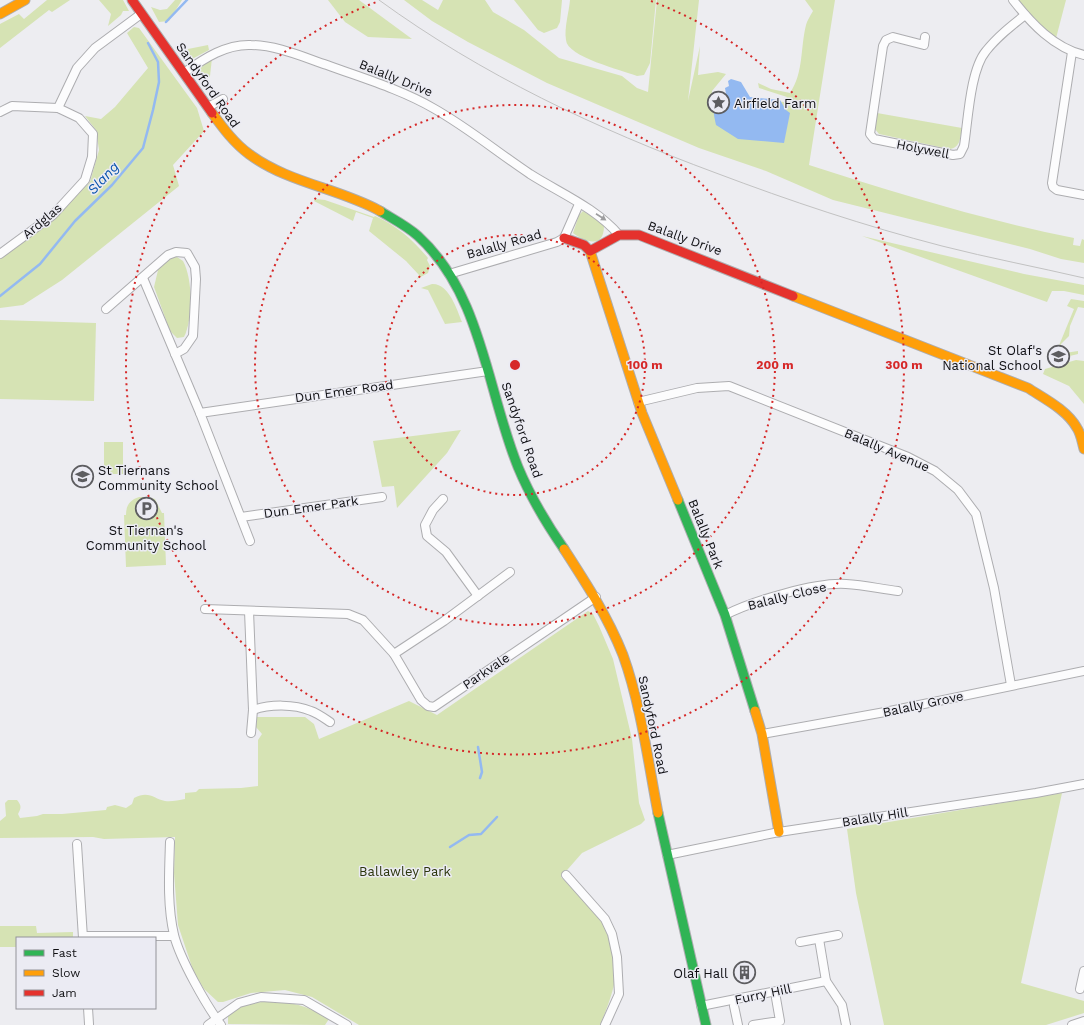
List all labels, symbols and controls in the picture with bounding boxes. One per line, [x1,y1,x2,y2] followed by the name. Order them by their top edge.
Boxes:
[173,39,243,131] street label: Sandyford Road
[357,56,435,100] street label: Balally Drive
[706,90,732,116] place icon: Airfield Farm
[734,96,816,111] place label: Airfield Farm
[895,137,951,161] street label: Holywell
[84,158,122,198] water label: Slang
[19,200,65,242] street label: Ardglas
[595,214,607,221] one-way arrow
[646,218,724,258] street label: Balally Drive
[465,226,543,262] street label: Balally Road
[942,343,1042,373] place label: St Olaf's National School
[1045,344,1071,370] school or university icon: St Olaf's National School
[508,358,522,372] centre of rings
[627,358,663,372] text: 100 m
[756,358,794,372] text: 200 m
[885,358,923,372] text: 300 m
[294,377,394,405] street label: Dun Emer Road
[499,380,545,480] street label: Sandyford Road
[842,425,932,475] street label: Balally Avenue
[98,463,219,493] place label: St Tiernans Community School
[69,464,95,490] school or university icon: St Tiernans Community School
[263,493,360,521] street label: Dun Emer Park
[133,495,159,521] parking icon: St Tiernan's Community School
[685,497,727,572] street label: Balally Park
[86,523,206,553] place label: St Tiernan's Community School
[746,579,828,613] street label: Balally Close
[460,650,512,692] street label: Parkvale
[635,674,671,776] street label: Sandyford Road
[881,688,965,720] street label: Balally Grove
[841,804,909,830] street label: Balally Hill
[359,864,452,879] park label: Ballawley Park
[16,937,156,1009] legend
[52,946,77,960] text: Fast
[731,960,757,986] building icon: Olaf Hall
[52,966,80,980] text: Slow
[673,966,728,981] place label: Olaf Hall
[733,981,793,1007] street label: Furry Hill
[52,986,77,1000] text: Jam

